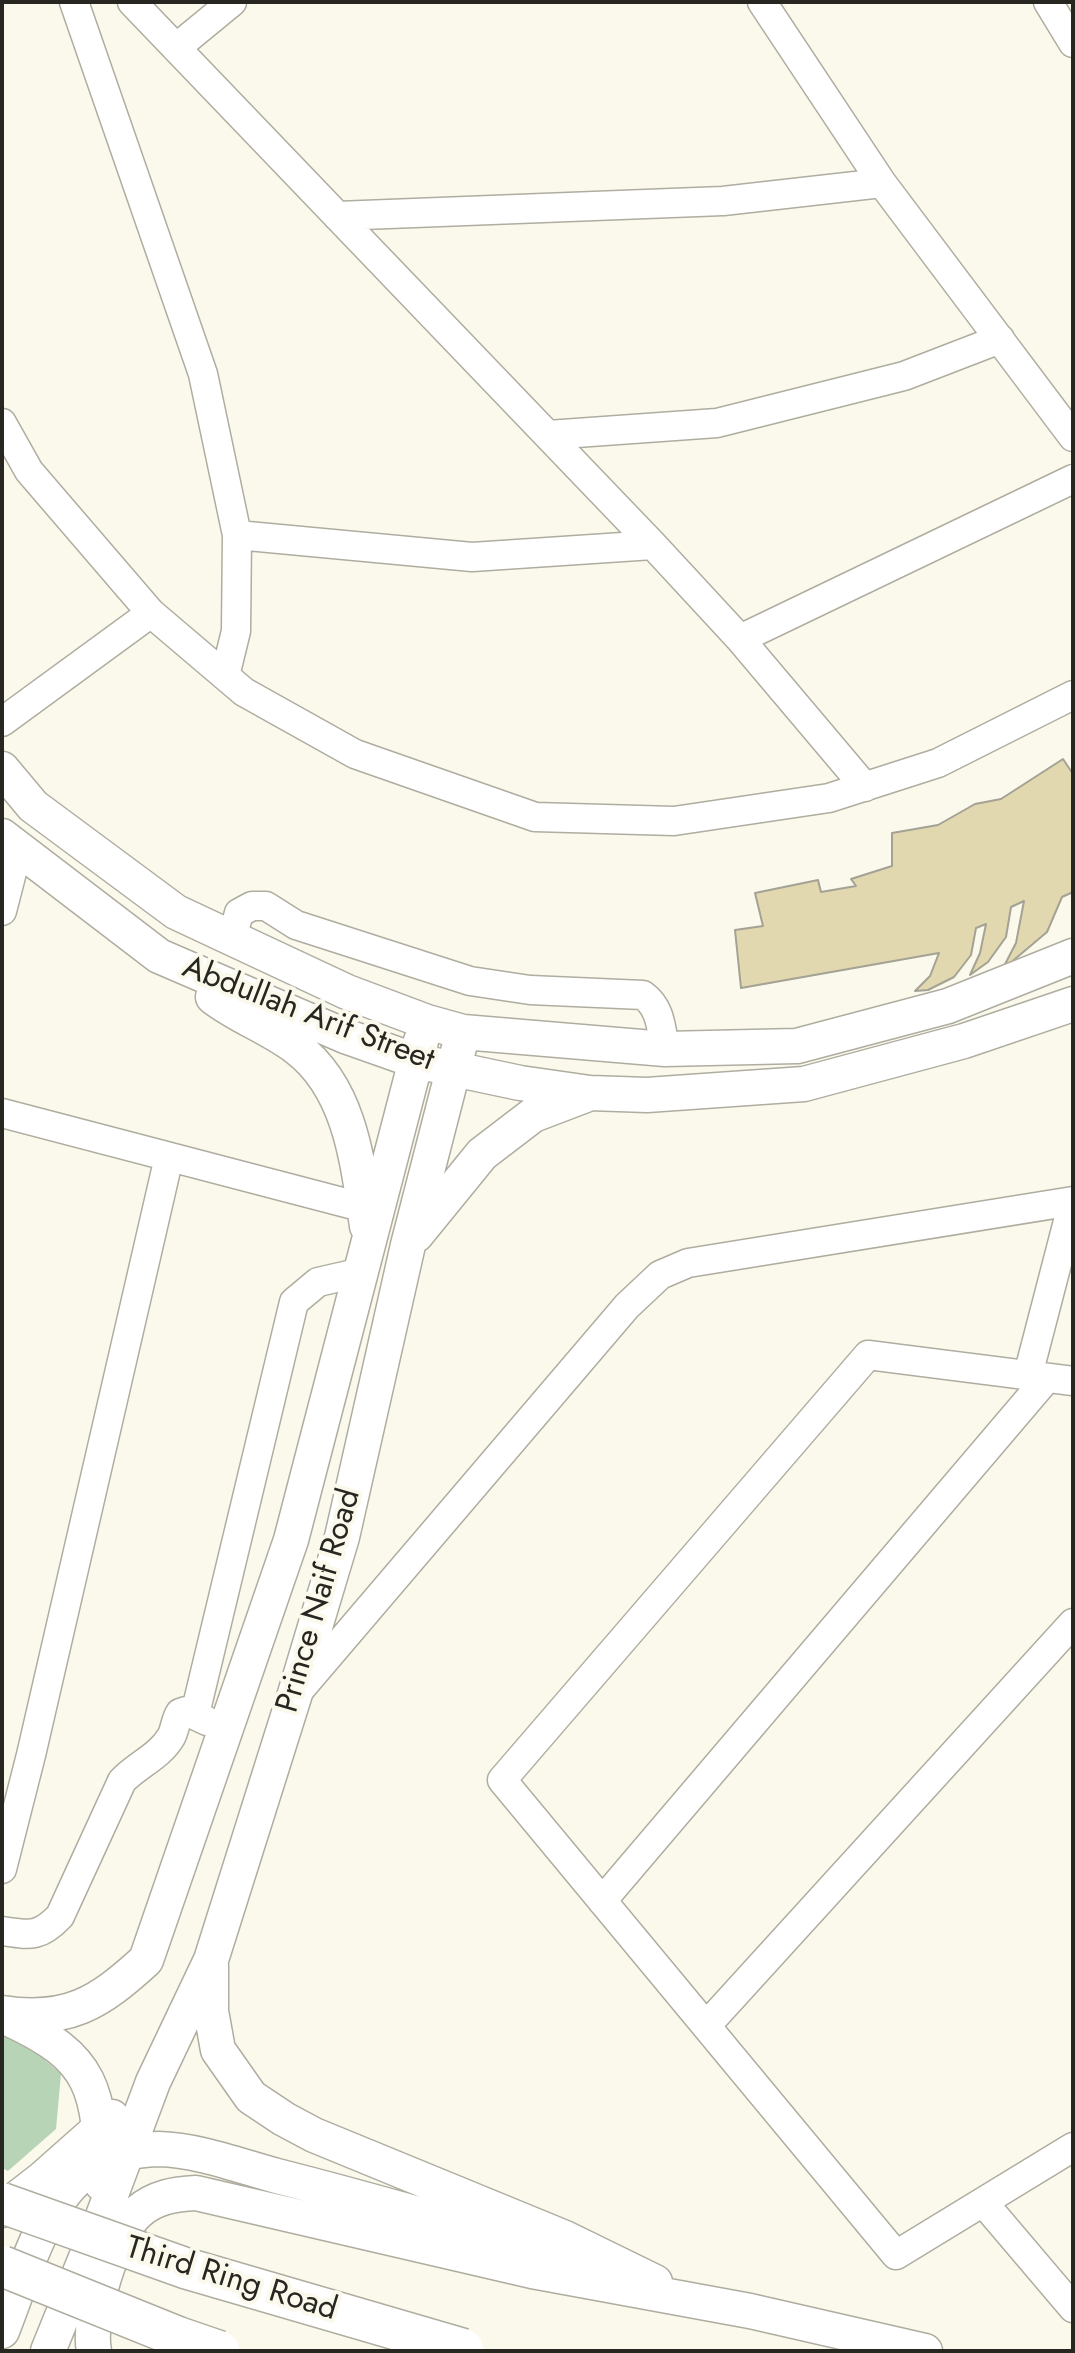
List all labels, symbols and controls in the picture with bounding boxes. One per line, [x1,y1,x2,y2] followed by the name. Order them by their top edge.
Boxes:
[177,949,439,1081] street label: Abdullah Arif Street
[270,1485,370,1717] street label: Prince Naif Road
[121,2230,341,2330] street label: Third Ring Road

